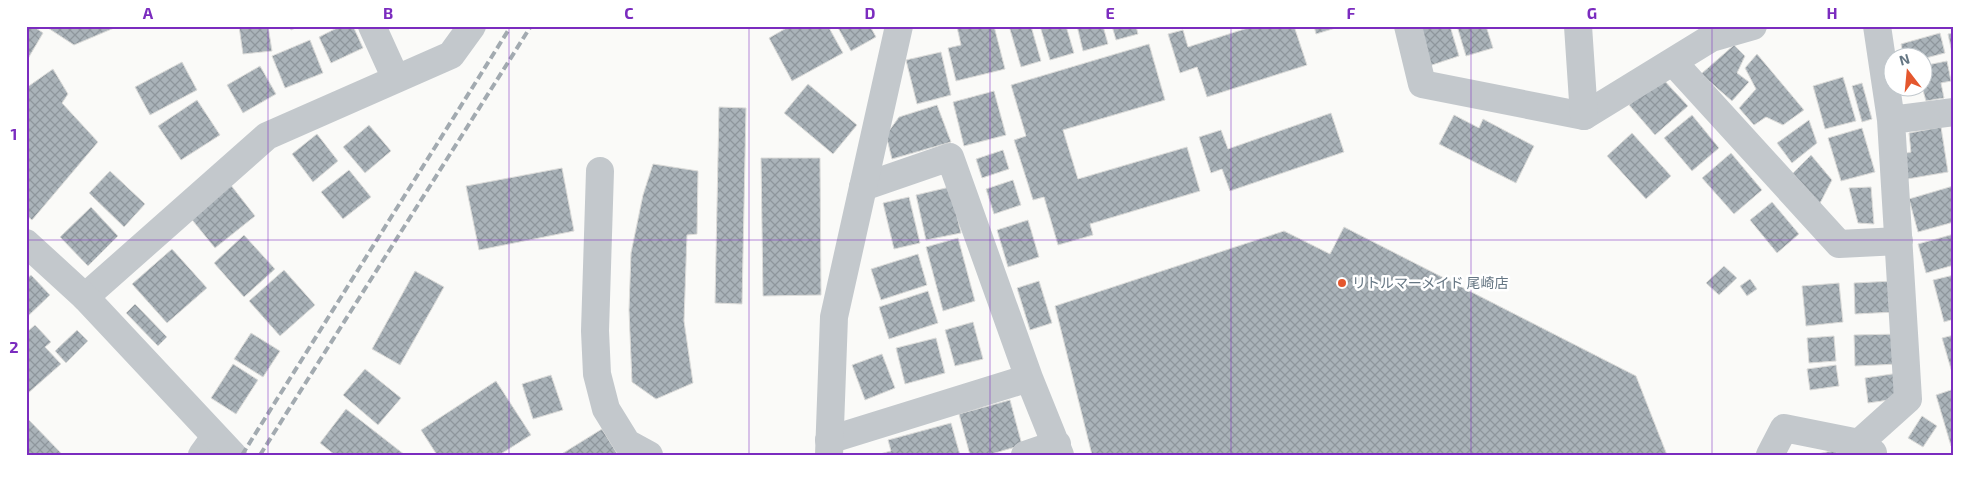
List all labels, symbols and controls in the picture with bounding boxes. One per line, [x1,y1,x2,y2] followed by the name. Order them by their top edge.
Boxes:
[143,3,154,22] text: A
[383,3,393,22] text: B
[624,3,634,22] text: C
[865,3,876,22] text: D
[1105,3,1115,22] text: E
[1347,3,1356,22] text: F
[1587,3,1597,22] text: G
[1826,3,1838,22] text: H
[1882,48,1932,98] north arrow
[1897,49,1911,69] text: N
[11,124,17,143] text: 1
[1352,274,1509,291] place label: リトルマーメイド 尾崎店
[1336,277,1348,289] marker: リトルマーメイド 尾崎店
[9,337,19,356] text: 2

